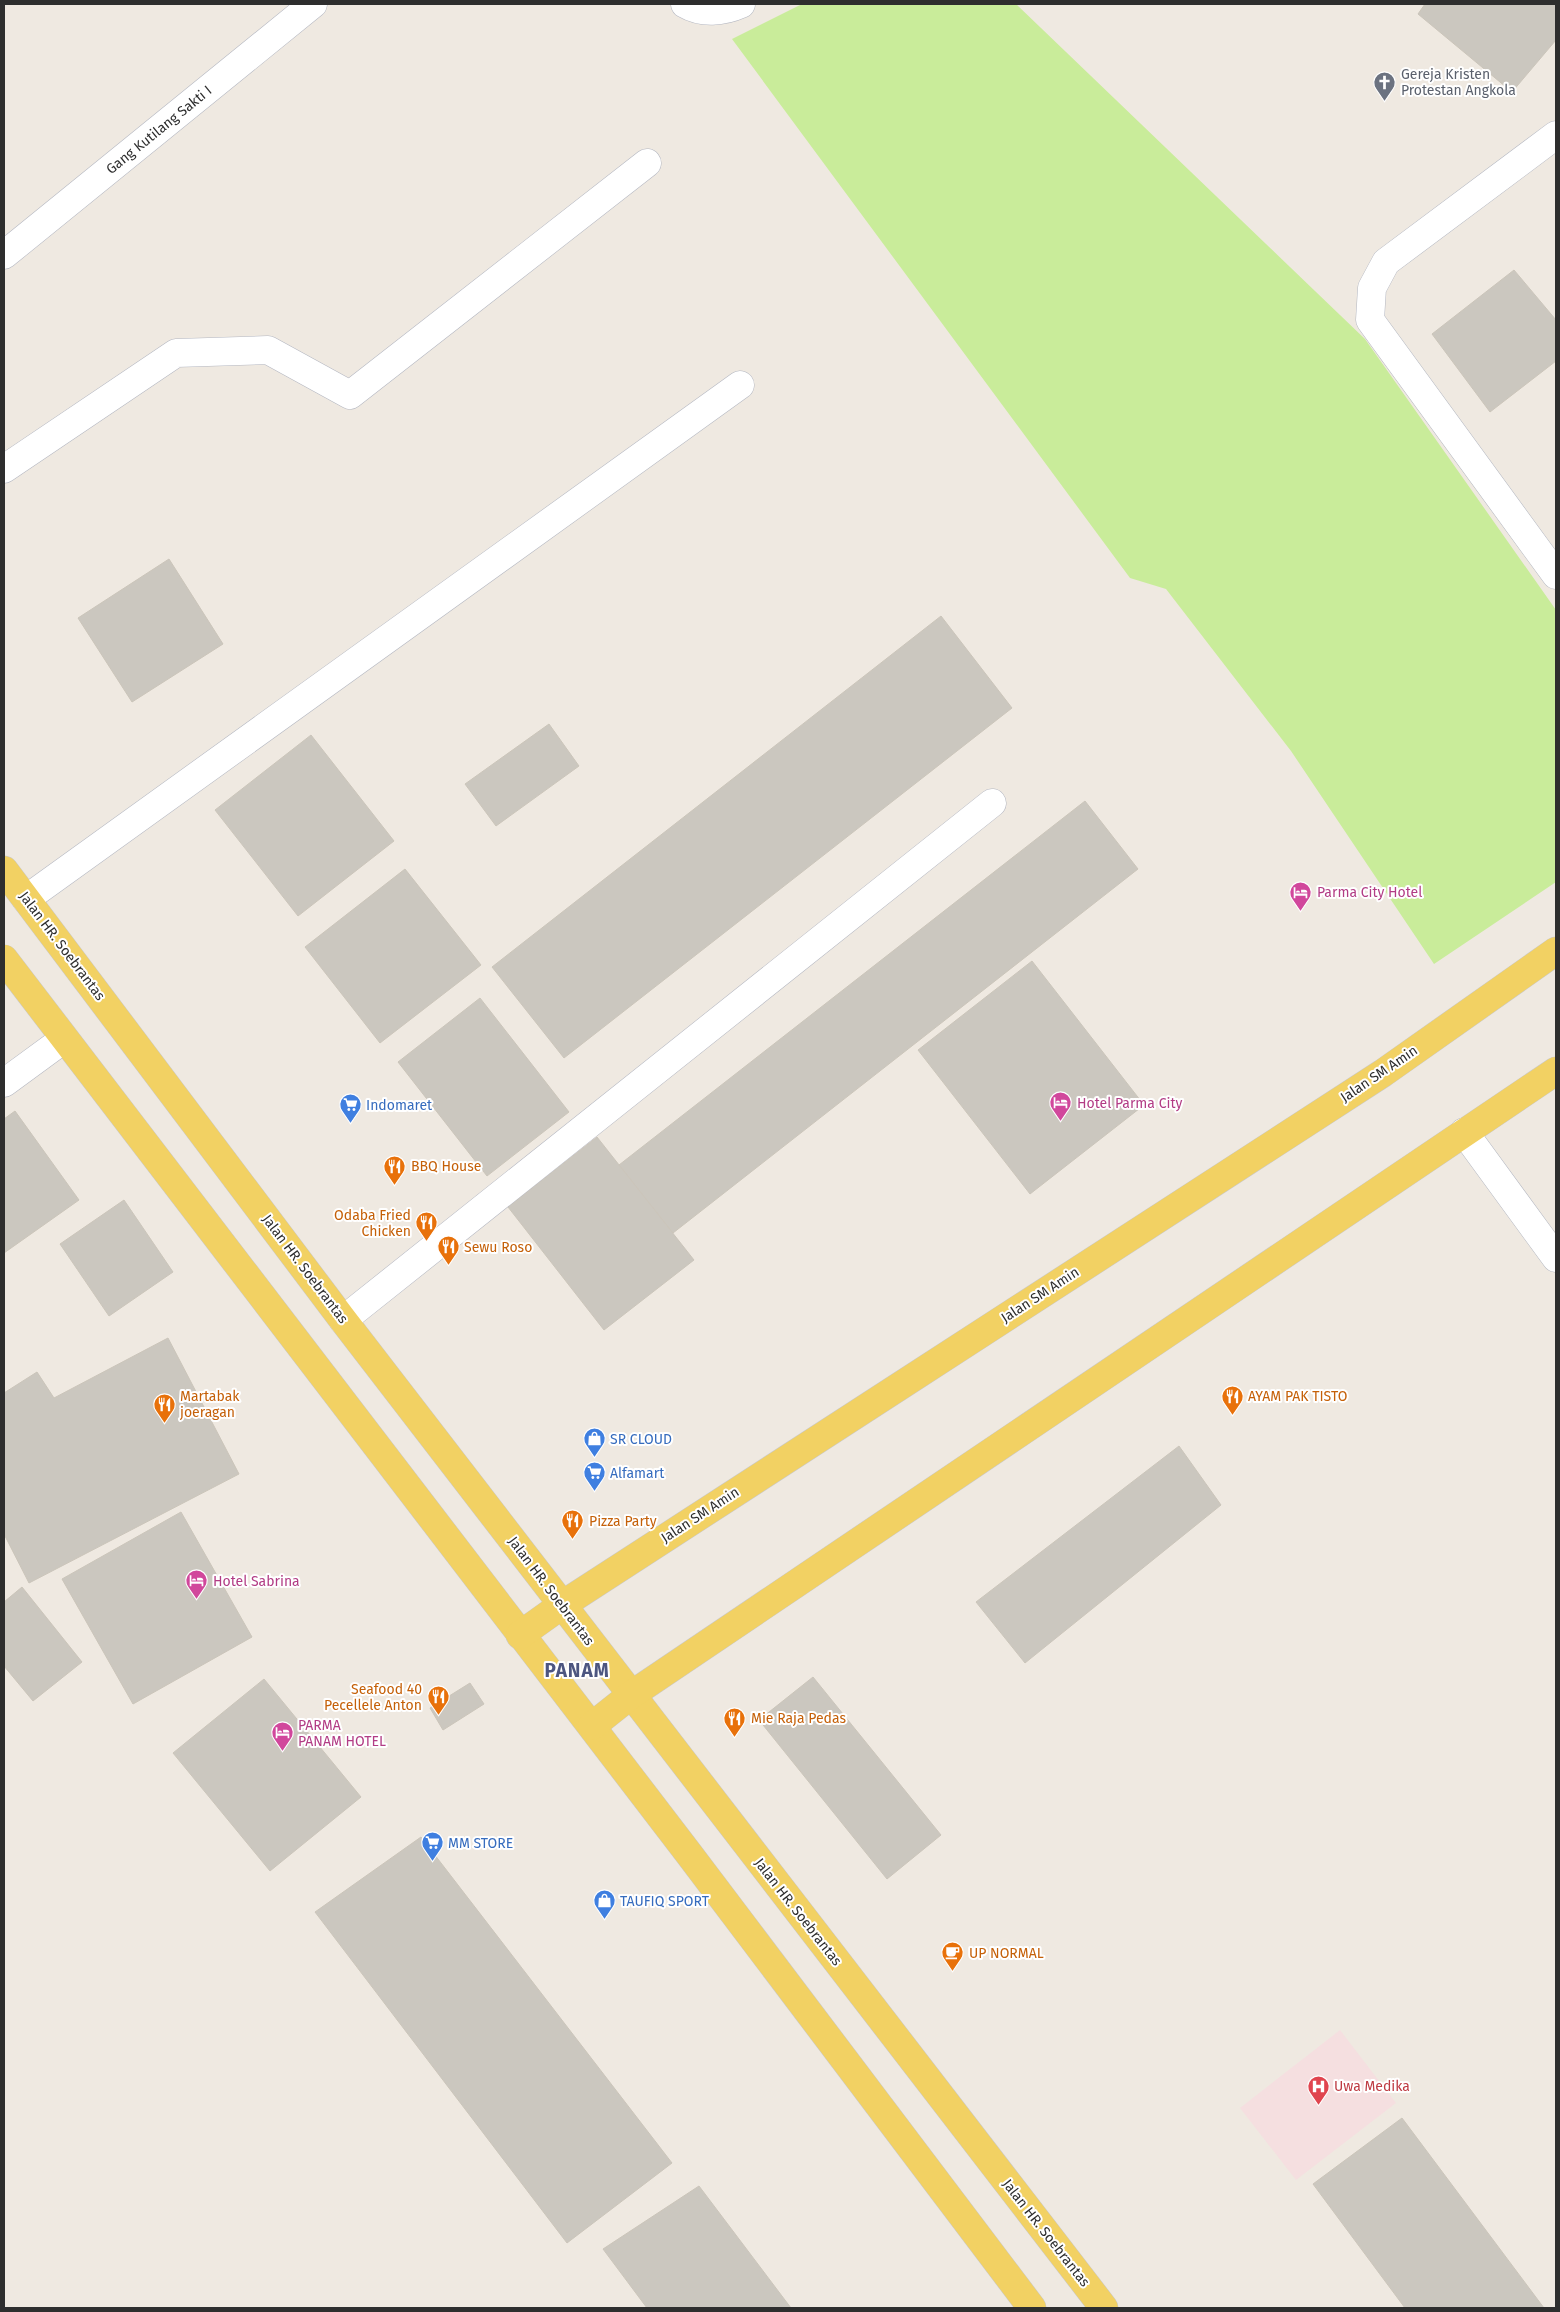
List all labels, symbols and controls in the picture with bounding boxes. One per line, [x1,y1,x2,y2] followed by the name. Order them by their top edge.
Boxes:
[1401,66,1516,99] place label: Gereja Kristen Protestan Angkola
[1373,70,1397,101] church icon: Gereja Kristen Protestan Angkola
[103,82,215,178] street label: Gang Kutilang Sakti I
[1289,880,1313,911] hotel icon: Parma City Hotel
[1317,884,1422,901] place label: Parma City Hotel
[16,888,109,1004] street label: Jalan HR. Soebrantas
[1337,1042,1421,1106] street label: Jalan SM Amin
[1049,1091,1073,1122] hotel icon: Hotel Parma City
[338,1093,362,1124] supermarket icon: Indomaret
[1077,1095,1182,1112] place label: Hotel Parma City
[366,1097,433,1114] place label: Indomaret
[383,1154,407,1185] restaurant icon: BBQ House
[411,1158,481,1175] place label: BBQ House
[334,1207,411,1240] place label: Odaba Fried Chicken
[259,1211,352,1327] street label: Jalan HR. Soebrantas
[415,1211,439,1242] restaurant icon: Odaba Fried Chicken
[436,1235,460,1266] restaurant icon: Sewu Roso
[464,1239,532,1256] place label: Sewu Roso
[998,1263,1082,1327] street label: Jalan SM Amin
[1220,1384,1244,1415] restaurant icon: AYAM PAK TISTO
[179,1388,240,1421] place label: Martabak joeragan
[1248,1388,1347,1405] place label: AYAM PAK TISTO
[152,1392,176,1423] restaurant icon: Martabak joeragan
[582,1427,606,1458] shop icon: SR CLOUD
[610,1431,672,1448] place label: SR CLOUD
[582,1461,606,1492] supermarket icon: Alfamart
[610,1465,665,1482] place label: Alfamart
[658,1483,742,1547] street label: Jalan SM Amin
[561,1509,585,1540] restaurant icon: Pizza Party
[589,1513,657,1530] place label: Pizza Party
[505,1533,598,1649] street label: Jalan HR. Soebrantas
[185,1569,209,1600] hotel icon: Hotel Sabrina
[213,1573,300,1590] place label: Hotel Sabrina
[544,1659,610,1682] district label: PANAM
[324,1681,422,1714] place label: Seafood 40 Pecellele Anton
[426,1685,450,1716] restaurant icon: Seafood 40 Pecellele Anton
[723,1706,747,1737] restaurant icon: Mie Raja Pedas
[751,1710,846,1727] place label: Mie Raja Pedas
[298,1717,386,1750] place label: PARMA PANAM HOTEL
[270,1721,294,1752] hotel icon: PARMA PANAM HOTEL
[420,1831,444,1862] supermarket icon: MM STORE
[448,1835,513,1852] place label: MM STORE
[751,1855,846,1970] street label: Jalan HR. Soebrantas
[592,1889,616,1920] shop icon: TAUFIQ SPORT
[620,1893,710,1910] place label: TAUFIQ SPORT
[941,1941,965,1972] cafe icon: UP NORMAL
[969,1945,1044,1962] place label: UP NORMAL
[1306,2074,1330,2105] hospital icon: Uwa Medika
[1334,2078,1410,2095] place label: Uwa Medika
[999,2176,1094,2291] street label: Jalan HR. Soebrantas

